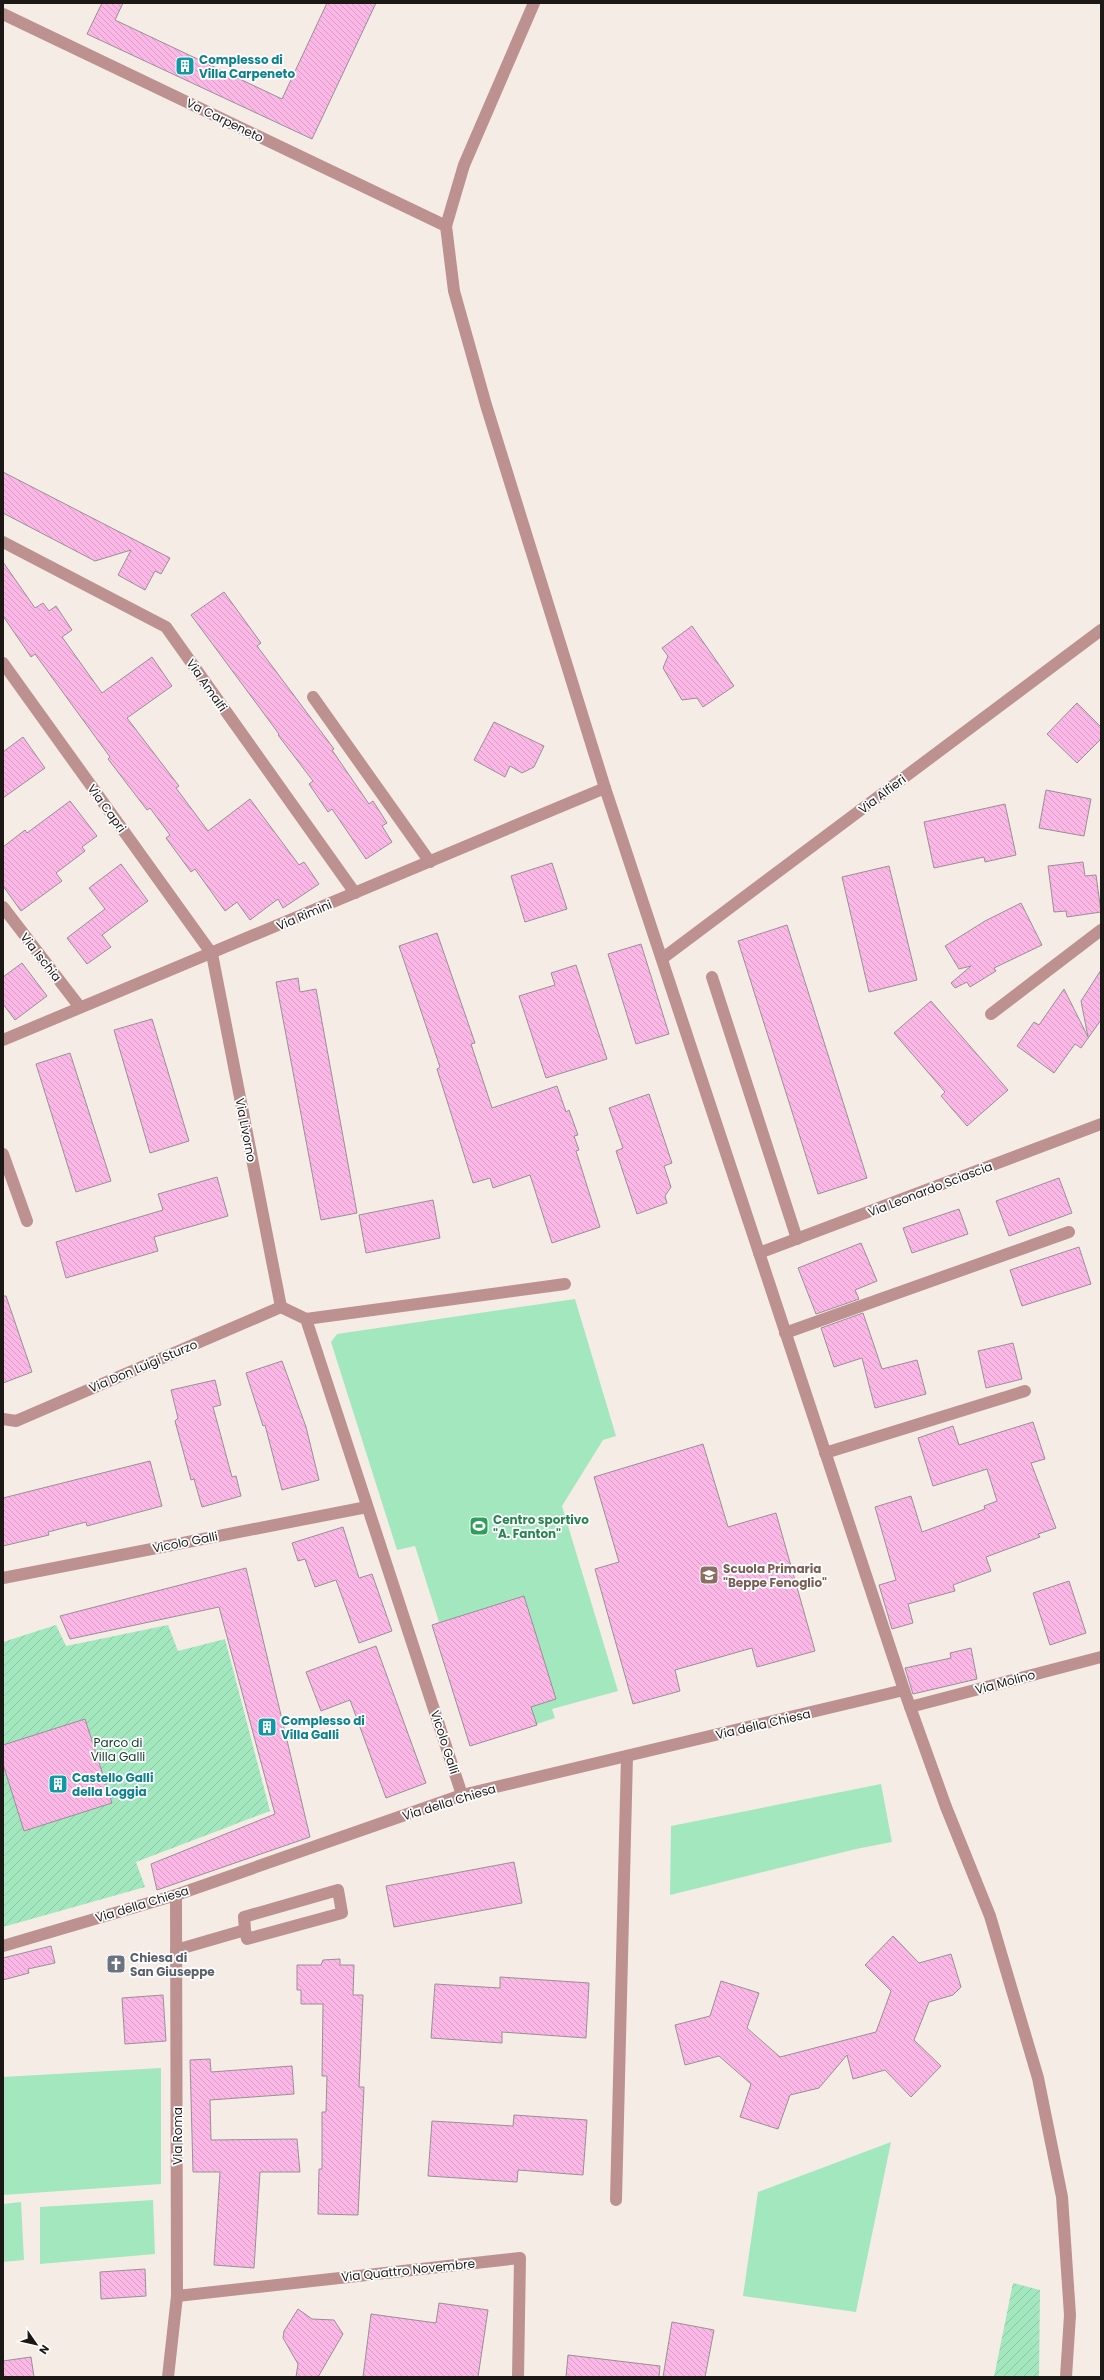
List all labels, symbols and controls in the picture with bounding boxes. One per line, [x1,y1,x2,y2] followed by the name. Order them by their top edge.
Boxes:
[199,51,295,82] place label: Complesso di Villa Carpeneto
[174,55,196,77] building icon: Complesso di Villa Carpeneto
[184,94,267,146] street label: Va Carpeneto
[183,655,231,715] street label: Via Amalfi
[855,771,909,817] street label: Via Alfieri
[84,781,130,835] street label: Via Capri
[274,896,334,934] street label: Via Rimini
[17,929,65,985] street label: Via Ischia
[231,1097,261,1164] street label: Via Livorno
[865,1157,995,1221] street label: Via Leonardo Sciascia
[86,1335,200,1397] street label: Via Don Luigi Sturzo
[493,1511,589,1542] place label: Centro sportivo "A. Fanton"
[468,1515,490,1537] sports icon: Centro sportivo "A. Fanton"
[151,1527,219,1557] street label: Vicolo Galli
[723,1560,827,1591] place label: Scuola Primaria "Beppe Fenoglio"
[698,1564,720,1586] school or university icon: Scuola Primaria "Beppe Fenoglio"
[973,1666,1037,1698] street label: Via Molino
[714,1705,812,1743] street label: Via della Chiesa
[427,1708,463,1776] street label: Vicolo Galli
[281,1712,365,1743] place label: Complesso di Villa Galli
[256,1716,278,1738] building icon: Complesso di Villa Galli
[91,1734,145,1765] park label: Parco di Villa Galli
[72,1769,153,1800] place label: Castello Galli della Loggia
[47,1773,69,1795] building icon: Castello Galli della Loggia
[400,1780,498,1824] street label: Via della Chiesa
[93,1882,191,1926] street label: Via della Chiesa
[130,1949,215,1980] place label: Chiesa di San Giuseppe
[105,1953,127,1975] church icon: Chiesa di San Giuseppe
[169,2107,186,2165] street label: Via Roma
[340,2255,476,2285] street label: Via Quattro Novembre
[16,2324,56,2364] north arrow
[35,2342,53,2357] text: N

